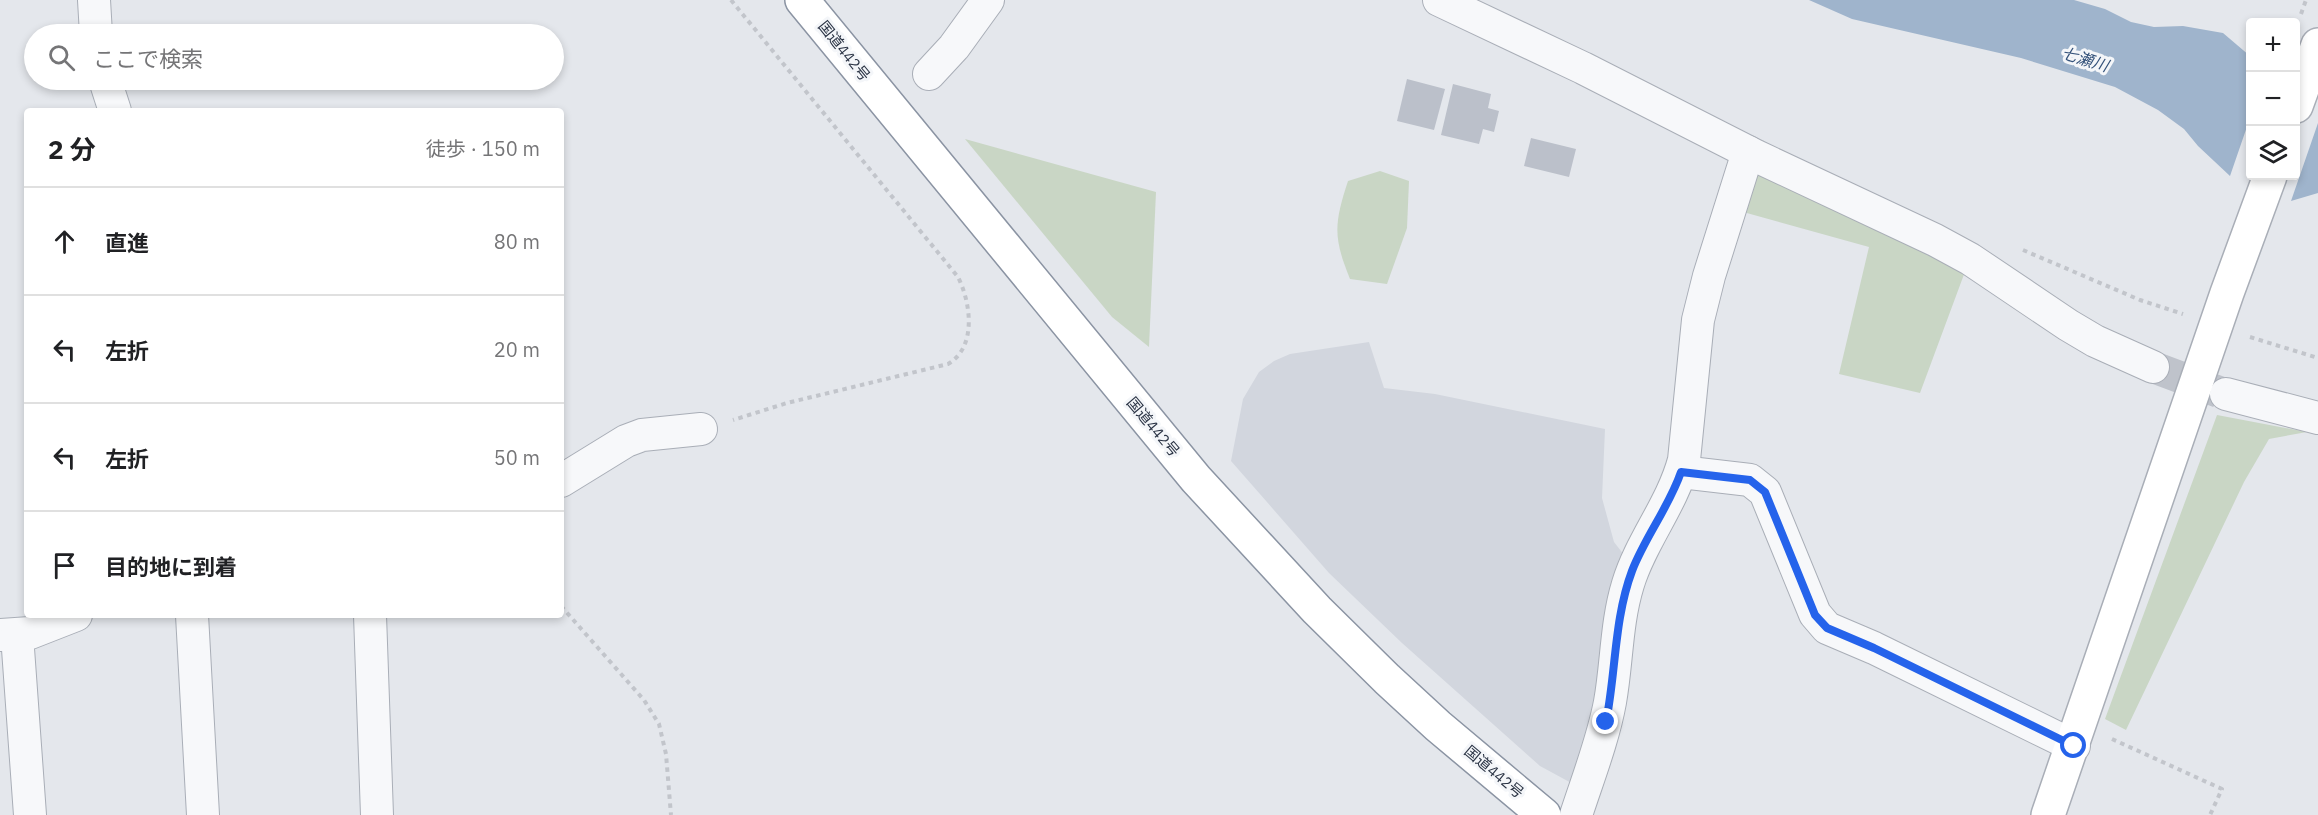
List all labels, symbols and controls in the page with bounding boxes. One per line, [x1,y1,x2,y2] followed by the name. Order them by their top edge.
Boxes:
[814,17,874,85] street label: 国道442号
[2246,18,2300,180] map controls
[2246,18,2300,72] button: +
[24,24,564,90] search box
[45,41,78,74] icon: search
[2059,42,2113,76] water label: 七瀬川
[93,44,203,73] text: ここで検索
[2246,72,2300,126] button: −
[2246,126,2300,180] button: layers
[48,132,96,166] text: 2 分
[426,135,540,162] text: 徒歩 · 150 m
[48,225,81,258] icon: ahead
[105,228,149,257] text: 直進
[494,228,540,255] text: 80 m
[48,333,81,366] icon: left
[105,336,149,365] text: 左折
[494,336,540,363] text: 20 m
[1123,393,1184,460] street label: 国道442号
[48,441,81,474] icon: left
[105,444,149,473] text: 左折
[494,444,540,471] text: 50 m
[48,549,81,582] icon: arrive
[105,552,237,581] text: 目的地に到着
[1592,708,1618,734] route end
[2060,732,2086,758] route start
[1461,741,1528,802] street label: 国道442号

